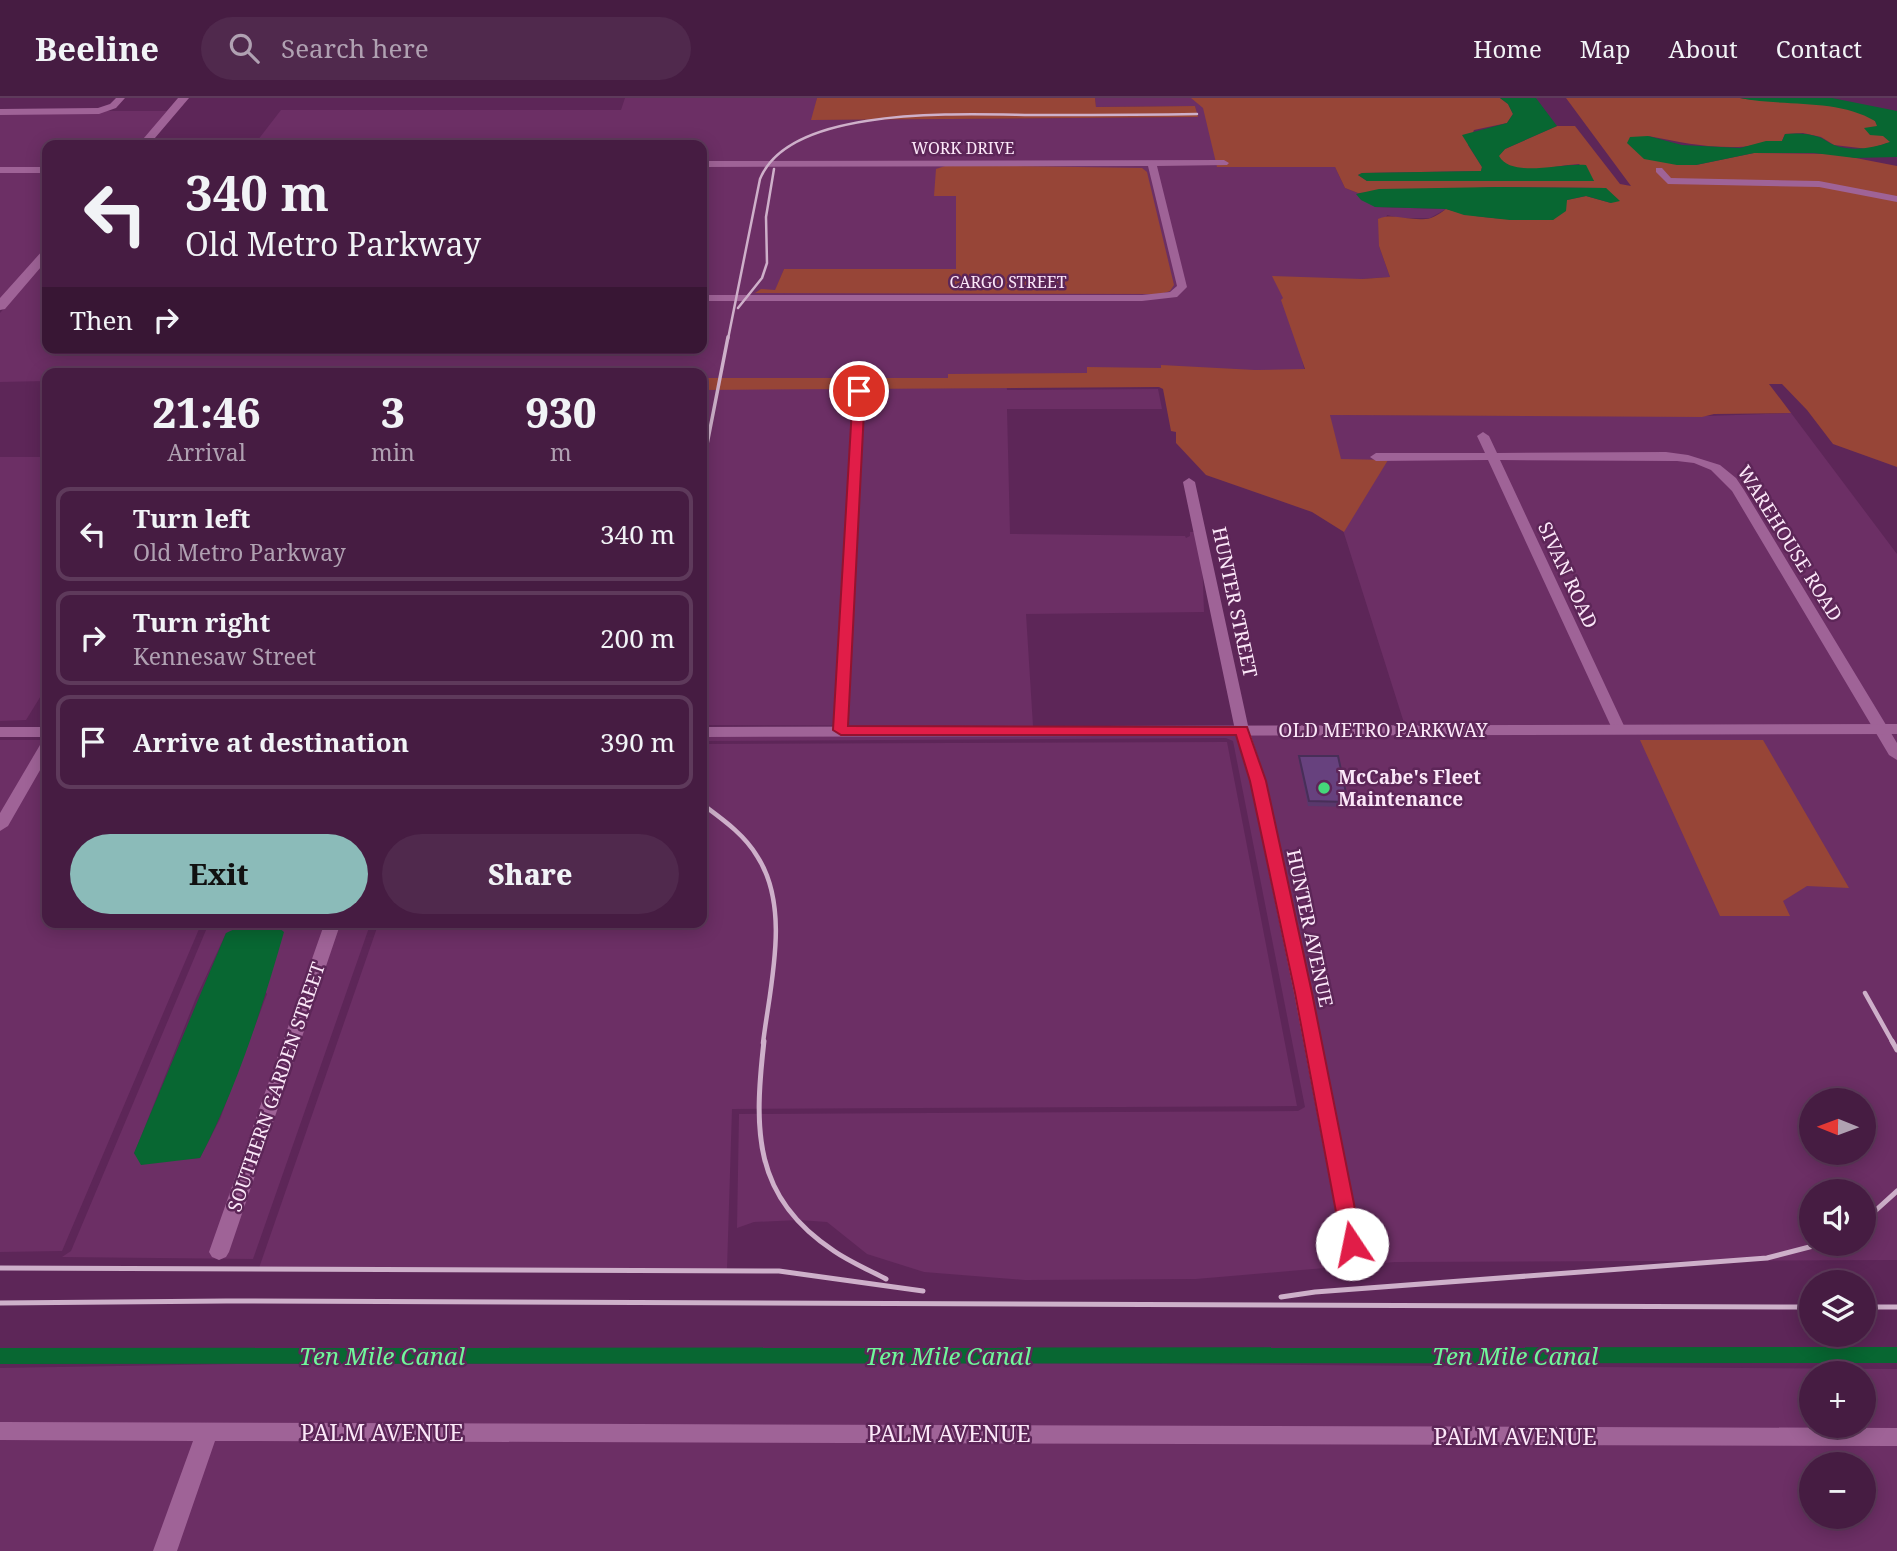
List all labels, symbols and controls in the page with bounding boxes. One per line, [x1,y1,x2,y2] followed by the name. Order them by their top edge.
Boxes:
[201,17,691,80] search box
[35,26,159,71] text: Beeline
[225,29,263,67] icon: search
[281,30,429,66] text: Search here
[1473,32,1542,65] text: Home
[1580,32,1631,65] text: Map
[1669,32,1738,65] text: About
[1776,32,1862,65] text: Contact
[912,137,1014,159] street label: WORK DRIVE
[185,159,329,225] text: 340 m
[70,168,161,259] icon: left
[185,222,481,265] text: Old Metro Parkway
[949,271,1067,293] street label: CARGO STREET
[147,301,185,339] icon: right
[70,302,133,338] text: Then
[829,361,889,421] pin
[840,372,878,410] icon: arrive
[152,383,261,440] text: 21:46
[381,383,405,440] text: 3
[525,383,597,440] text: 930
[167,436,246,468] text: Arrival
[371,436,415,468] text: min
[550,436,572,468] text: m
[1732,460,1848,626] street label: WAREHOUSE ROAD
[133,500,250,536] text: Turn left
[74,515,112,553] icon: left
[600,516,675,552] text: 340 m
[1532,518,1604,632] street label: SIVAN ROAD
[1206,524,1264,680] street label: HUNTER STREET
[133,536,346,568] text: Old Metro Parkway
[133,604,270,640] text: Turn right
[74,619,112,657] icon: right
[600,620,675,656] text: 200 m
[133,640,316,672] text: Kennesaw Street
[1278,717,1488,743] street label: OLD METRO PARKWAY
[74,723,112,761] icon: arrive
[133,724,409,760] text: Arrive at destination
[600,724,675,760] text: 390 m
[1338,764,1481,812] place label: McCabe's Fleet Maintenance
[1316,780,1332,796] marker: McCabe's Fleet Maintenance
[70,834,368,914] button: Exit
[382,834,679,914] button: Share
[1281,847,1339,1009] street label: HUNTER AVENUE
[221,958,331,1215] street label: SOUTHERN GARDEN STREET
[1799,1088,1876,1166] north arrow
[1799,1088,1876,1529] map controls
[1799,1179,1876,1256] button: sound
[1315,1207,1389,1281] position arrow
[1799,1270,1876,1347] button: layers
[299,1339,466,1372] water label: Ten Mile Canal
[865,1339,1032,1372] water label: Ten Mile Canal
[1432,1339,1599,1372] water label: Ten Mile Canal
[1799,1361,1876,1438] button: +
[300,1416,464,1448] street label: PALM AVENUE
[867,1417,1031,1449] street label: PALM AVENUE
[1433,1420,1597,1452] street label: PALM AVENUE
[1799,1452,1876,1529] button: −

